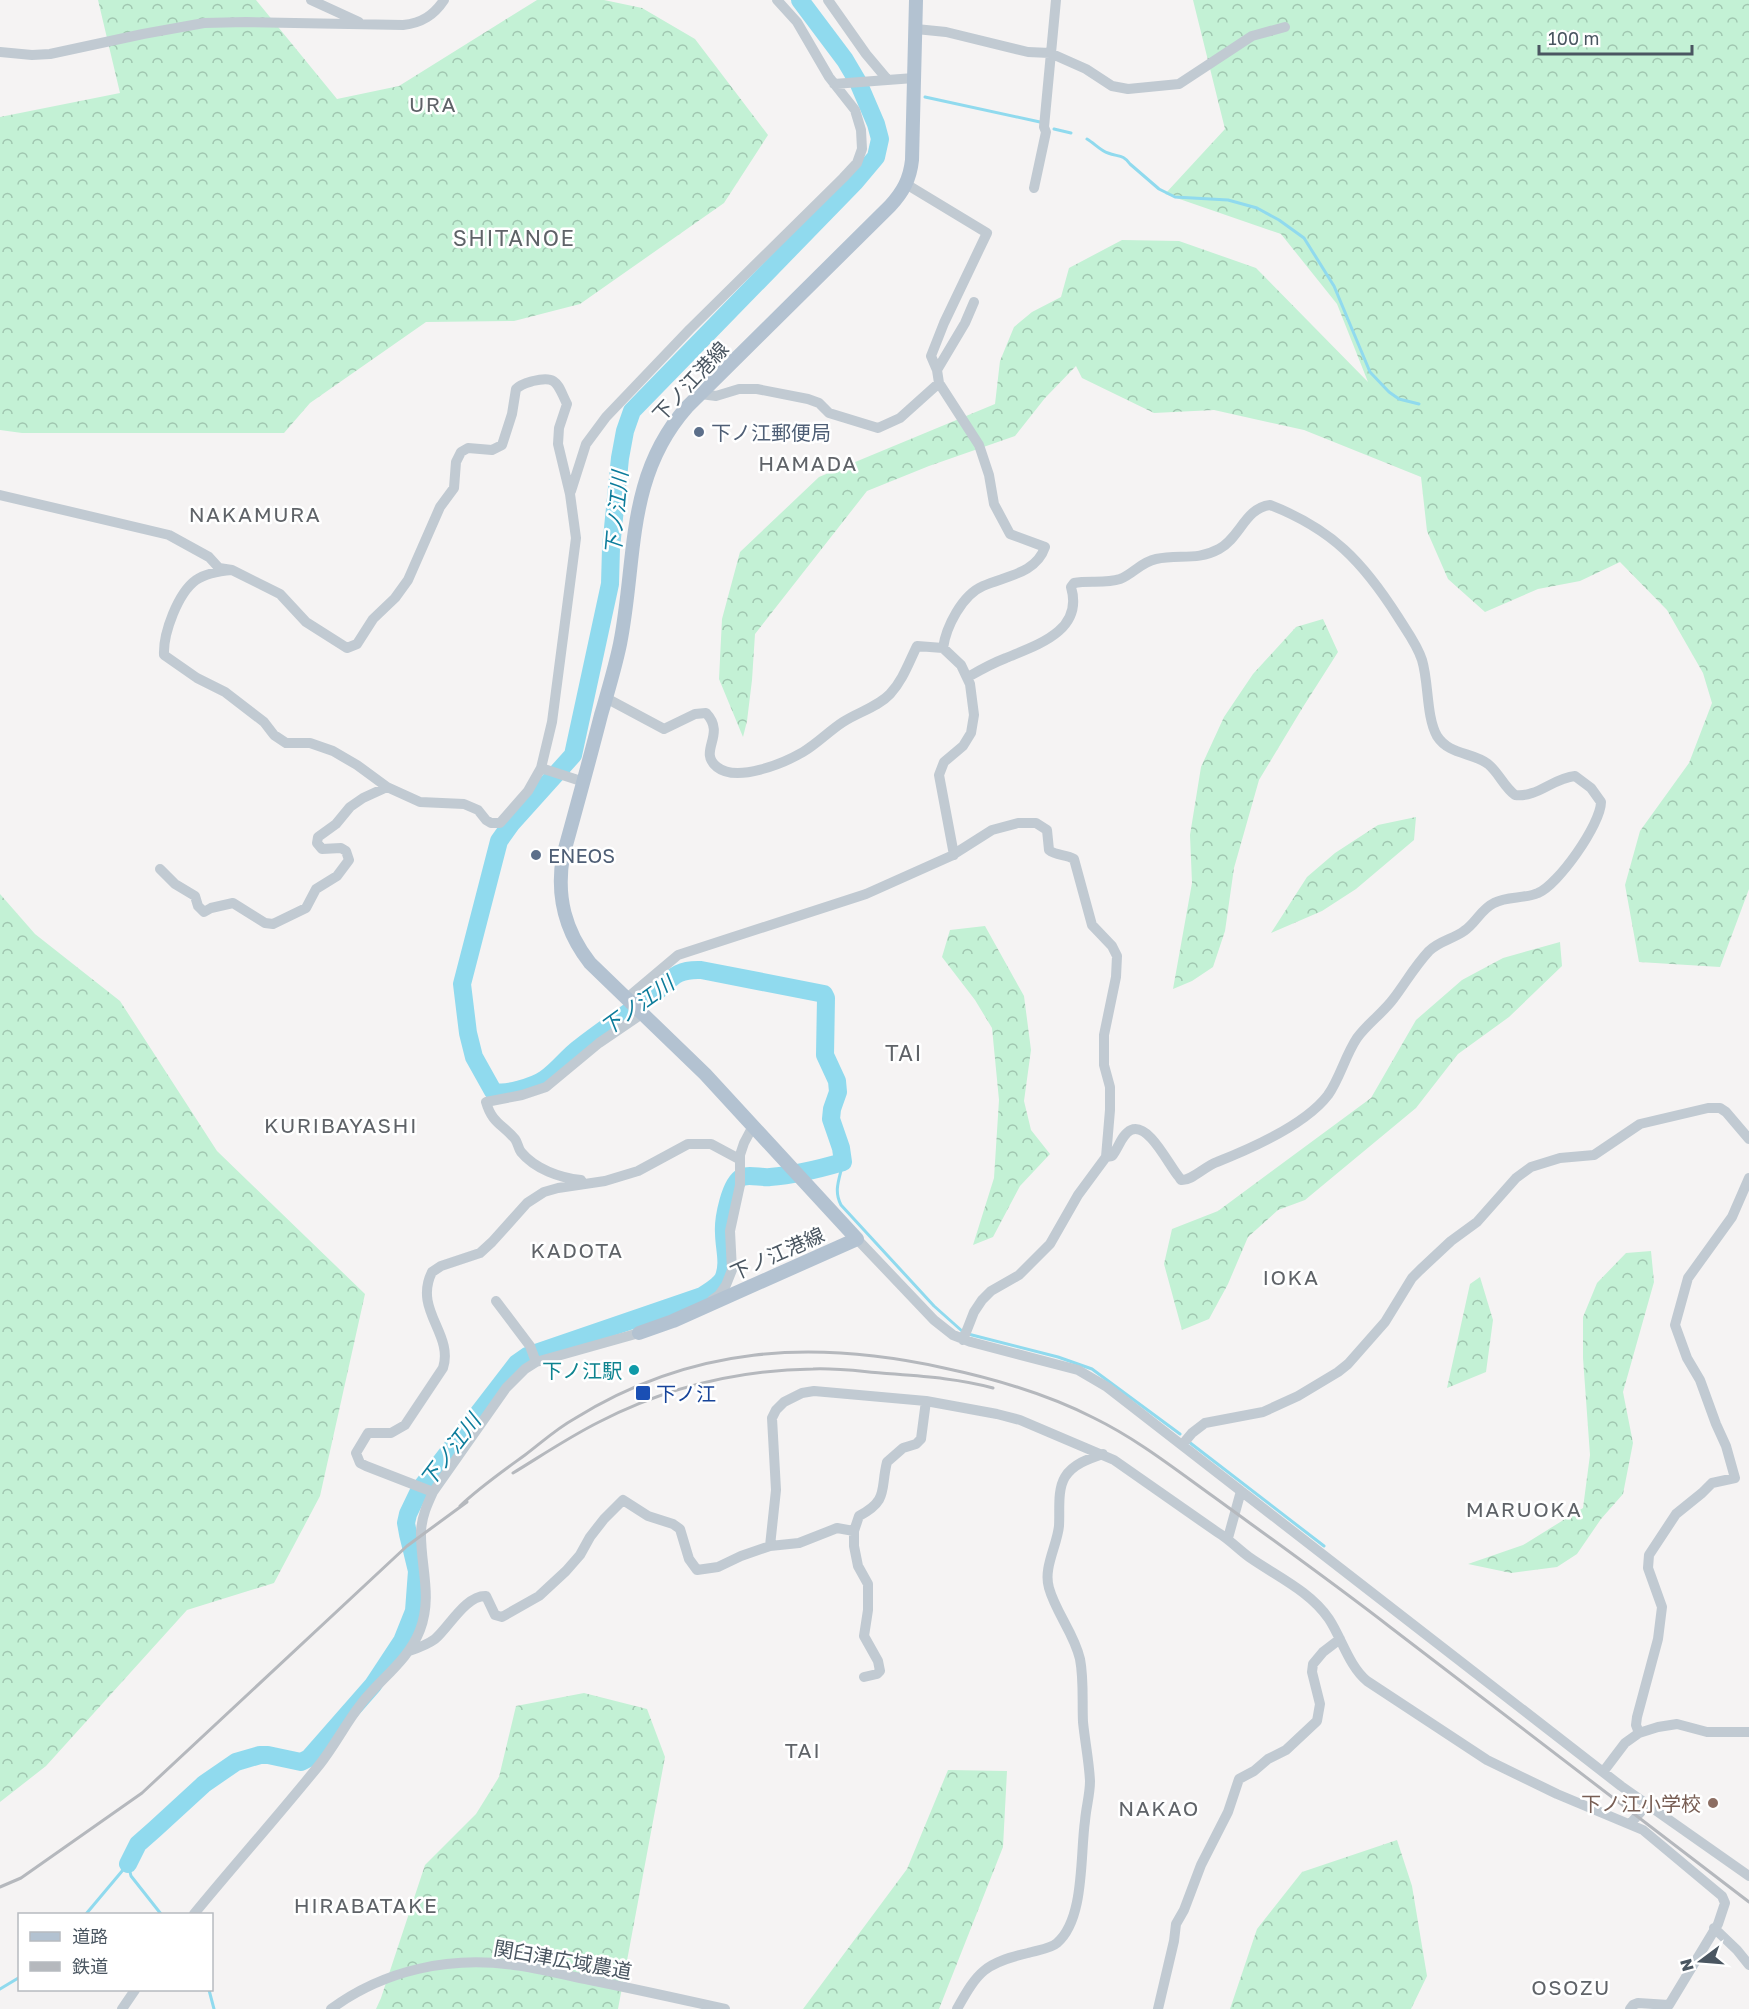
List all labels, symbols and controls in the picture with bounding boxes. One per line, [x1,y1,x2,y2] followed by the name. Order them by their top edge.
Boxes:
[1539,18,1692,56] scale bar
[1548,27,1599,49] text: 100 m
[409,91,457,117] district label: URA
[453,224,575,251] district label: SHITANOE
[647,336,733,426] street label: 下ノ江港線
[711,420,831,444] place label: 下ノ江郵便局
[692,425,706,439] marker: 下ノ江郵便局
[758,450,858,476] district label: HAMADA
[599,468,633,556] water label: 下ノ江川
[189,501,321,527] district label: NAKAMURA
[548,843,615,867] place label: ENEOS
[529,848,543,862] marker: ENEOS
[595,969,680,1040] water label: 下ノ江川
[885,1039,923,1066] district label: TAI
[264,1112,418,1138] district label: KURIBAYASHI
[726,1222,828,1284] street label: 下ノ江港線
[530,1237,624,1263] district label: KADOTA
[1262,1264,1320,1290] district label: IOKA
[542,1358,622,1382] place label: 下ノ江駅
[627,1363,641,1377] marker: 下ノ江駅
[656,1381,716,1405] place label: 下ノ江
[634,1384,652,1402] marker: 下ノ江
[414,1407,487,1491] water label: 下ノ江川
[1466,1496,1582,1522] district label: MARUOKA
[785,1737,821,1763] district label: TAI
[1581,1791,1701,1815] place label: 下ノ江小学校
[1118,1795,1200,1821] district label: NAKAO
[1706,1796,1720,1810] marker: 下ノ江小学校
[294,1892,438,1918] district label: HIRABATAKE
[18,1913,213,1991] legend
[72,1925,108,1947] text: 道路
[1671,1931,1731,1991] north arrow
[492,1935,634,1983] street label: 関臼津広域農道
[72,1955,108,1977] text: 鉄道
[1675,1957,1698,1974] text: N
[1531,1974,1611,2000] district label: OSOZU

